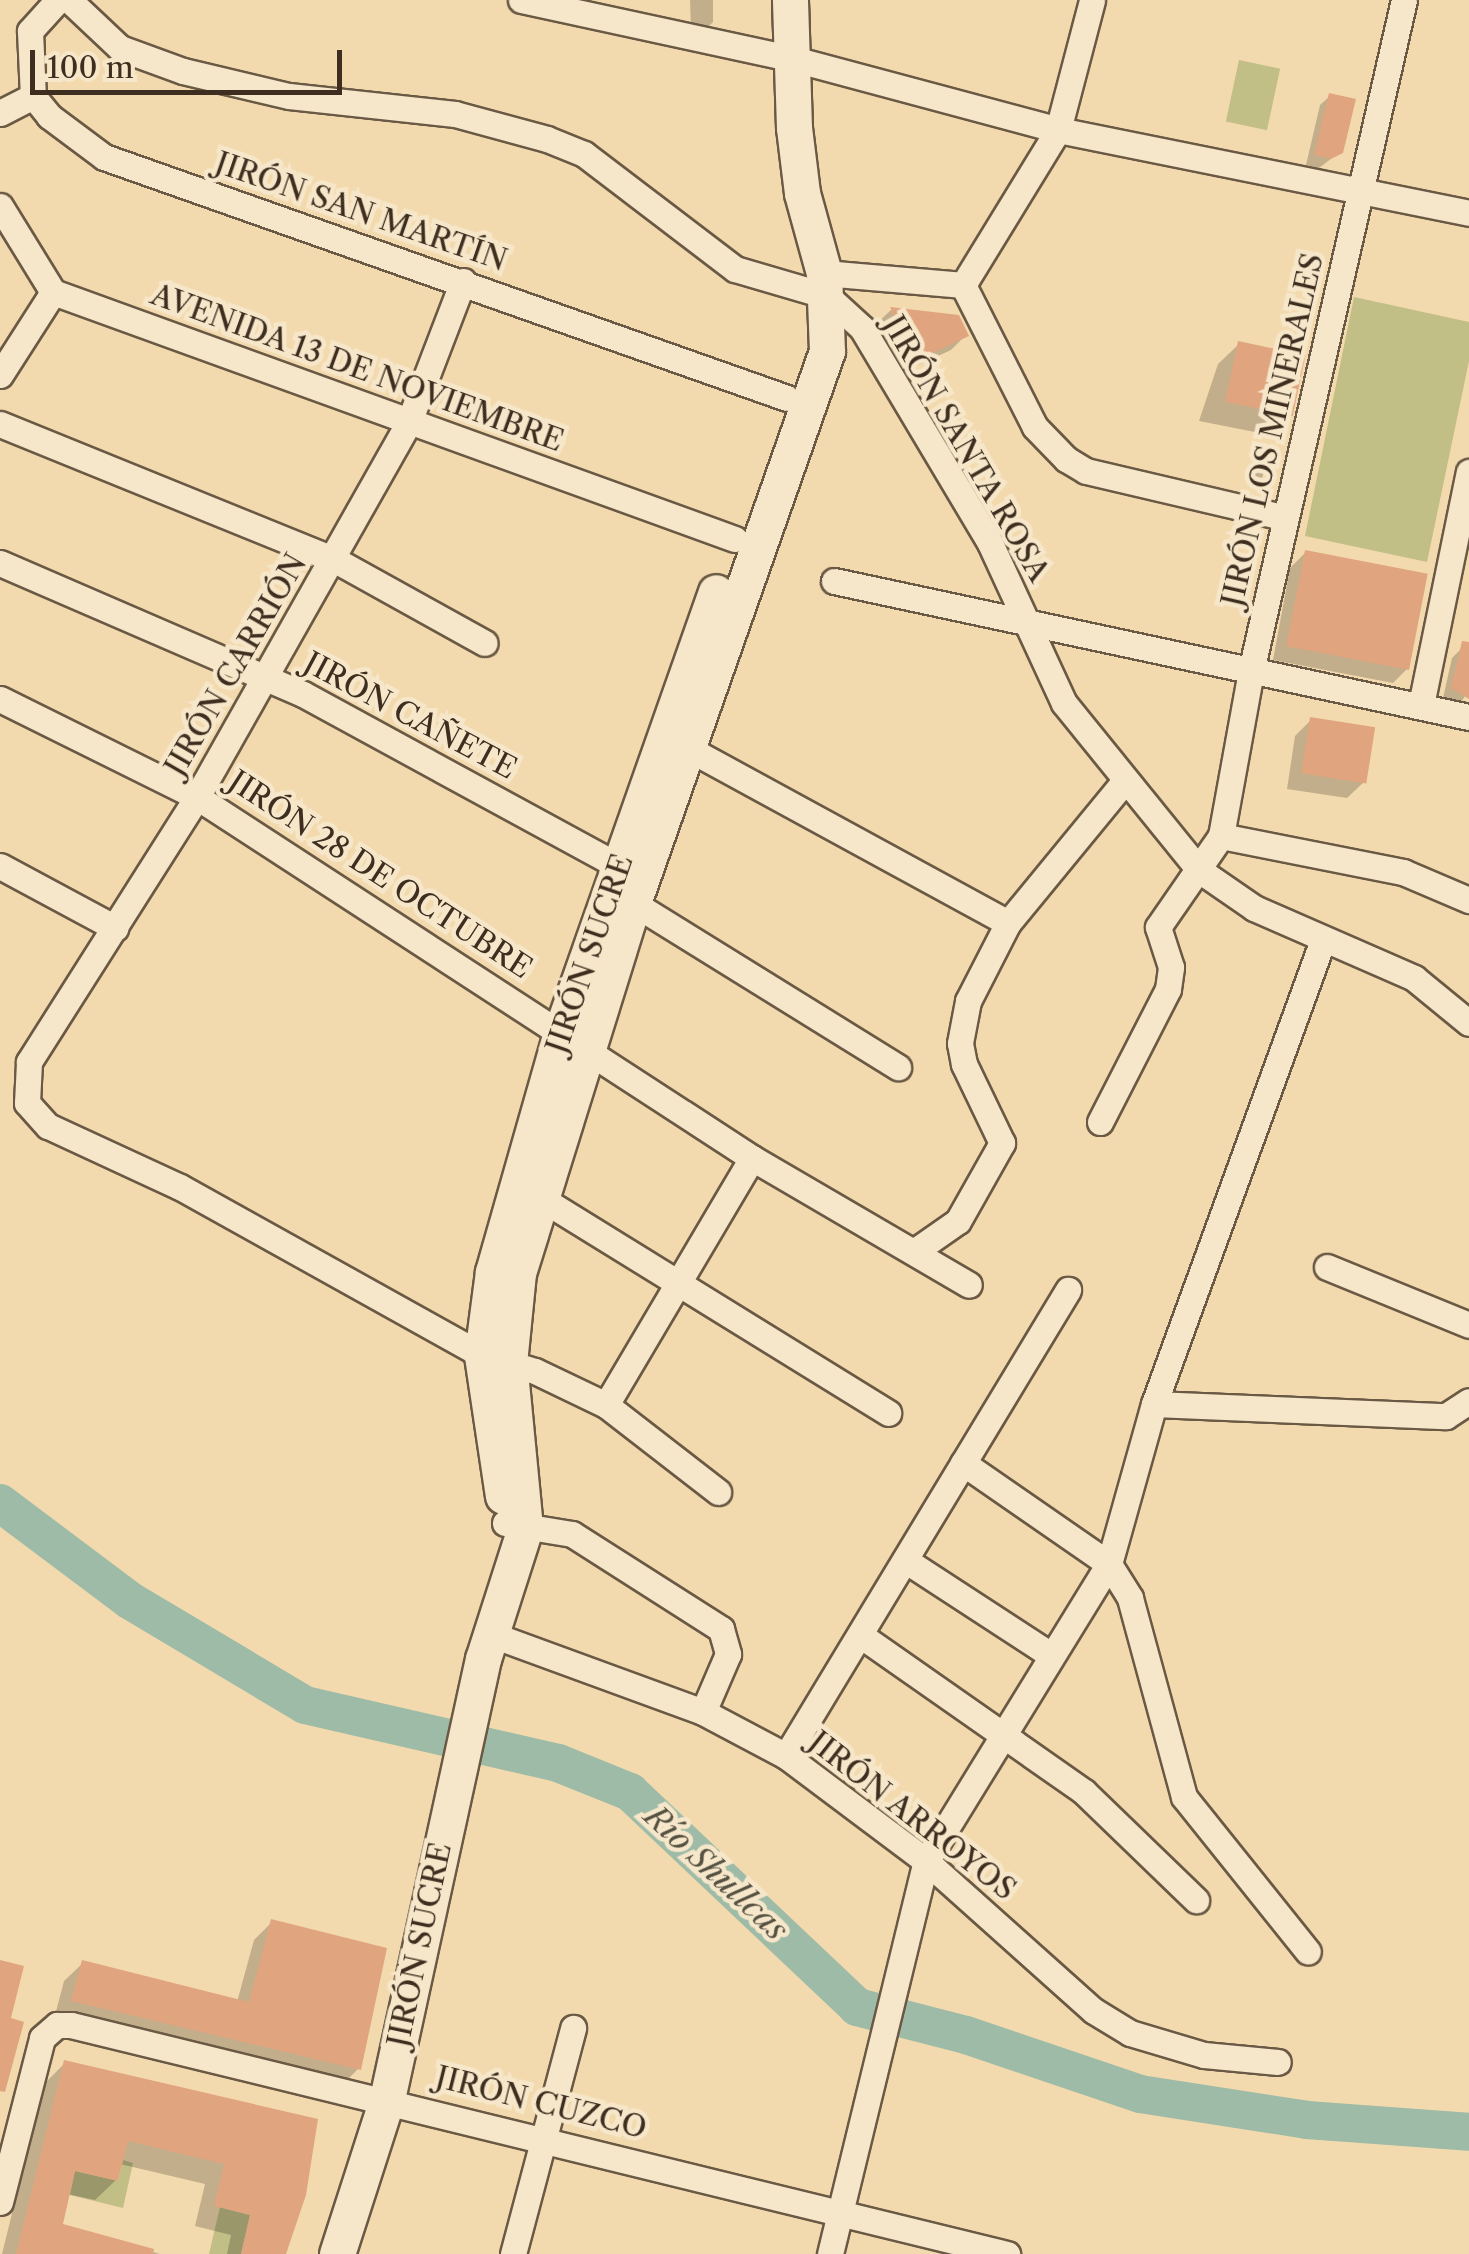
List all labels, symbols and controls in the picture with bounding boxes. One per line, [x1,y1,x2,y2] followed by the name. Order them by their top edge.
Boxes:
[35,30,348,92] scale bar
[47,49,134,86] text: 100 m
[210,145,512,279] street label: JIRÓN SAN MARTÍN
[1215,250,1331,610] street label: JIRÓN LOS MINERALES
[145,276,569,460] street label: AVENIDA 13 DE NOVIEMBRE
[875,309,1057,589] street label: JIRÓN SANTA ROSA
[158,547,314,783] street label: JIRÓN CARRIÓN
[298,645,522,787] street label: JIRÓN CAÑETE
[222,763,538,987] street label: JIRÓN 28 DE OCTUBRE
[539,850,641,1058] street label: JIRÓN SUCRE
[801,1724,1023,1908] street label: JIRÓN ARROYOS
[637,1797,795,1949] water label: Río Shullcas
[381,1840,459,2050] street label: JIRÓN SUCRE
[432,2059,650,2147] street label: JIRÓN CUZCO

